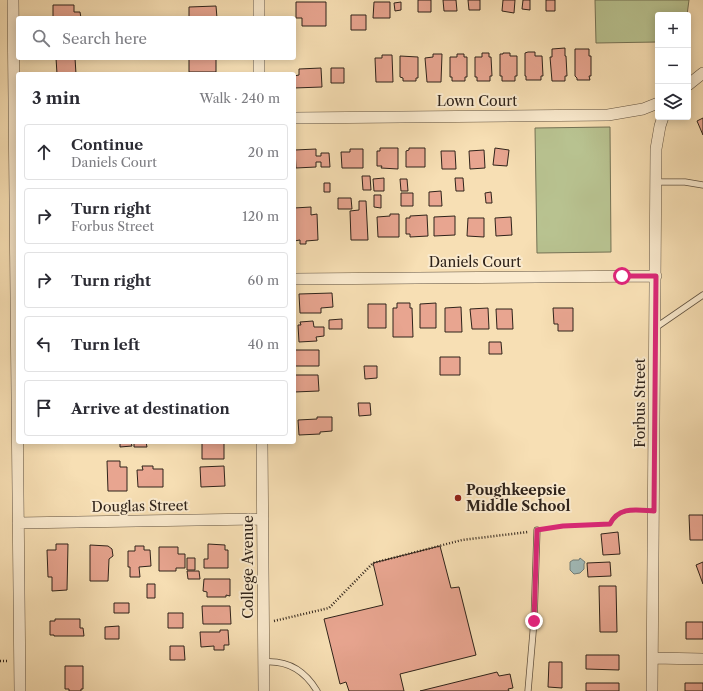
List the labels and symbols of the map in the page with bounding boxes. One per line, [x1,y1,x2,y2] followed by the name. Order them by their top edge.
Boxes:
[437,92,517,110] street label: Lown Court
[429,253,521,271] street label: Daniels Court
[613,267,631,285] route start
[631,358,649,448] street label: Forbus Street
[466,481,570,515] place label: Poughkeepsie Middle School
[453,493,463,503] marker: Poughkeepsie Middle School
[91,496,189,516] street label: Douglas Street
[239,515,257,619] street label: College Avenue
[525,612,543,630] route end

